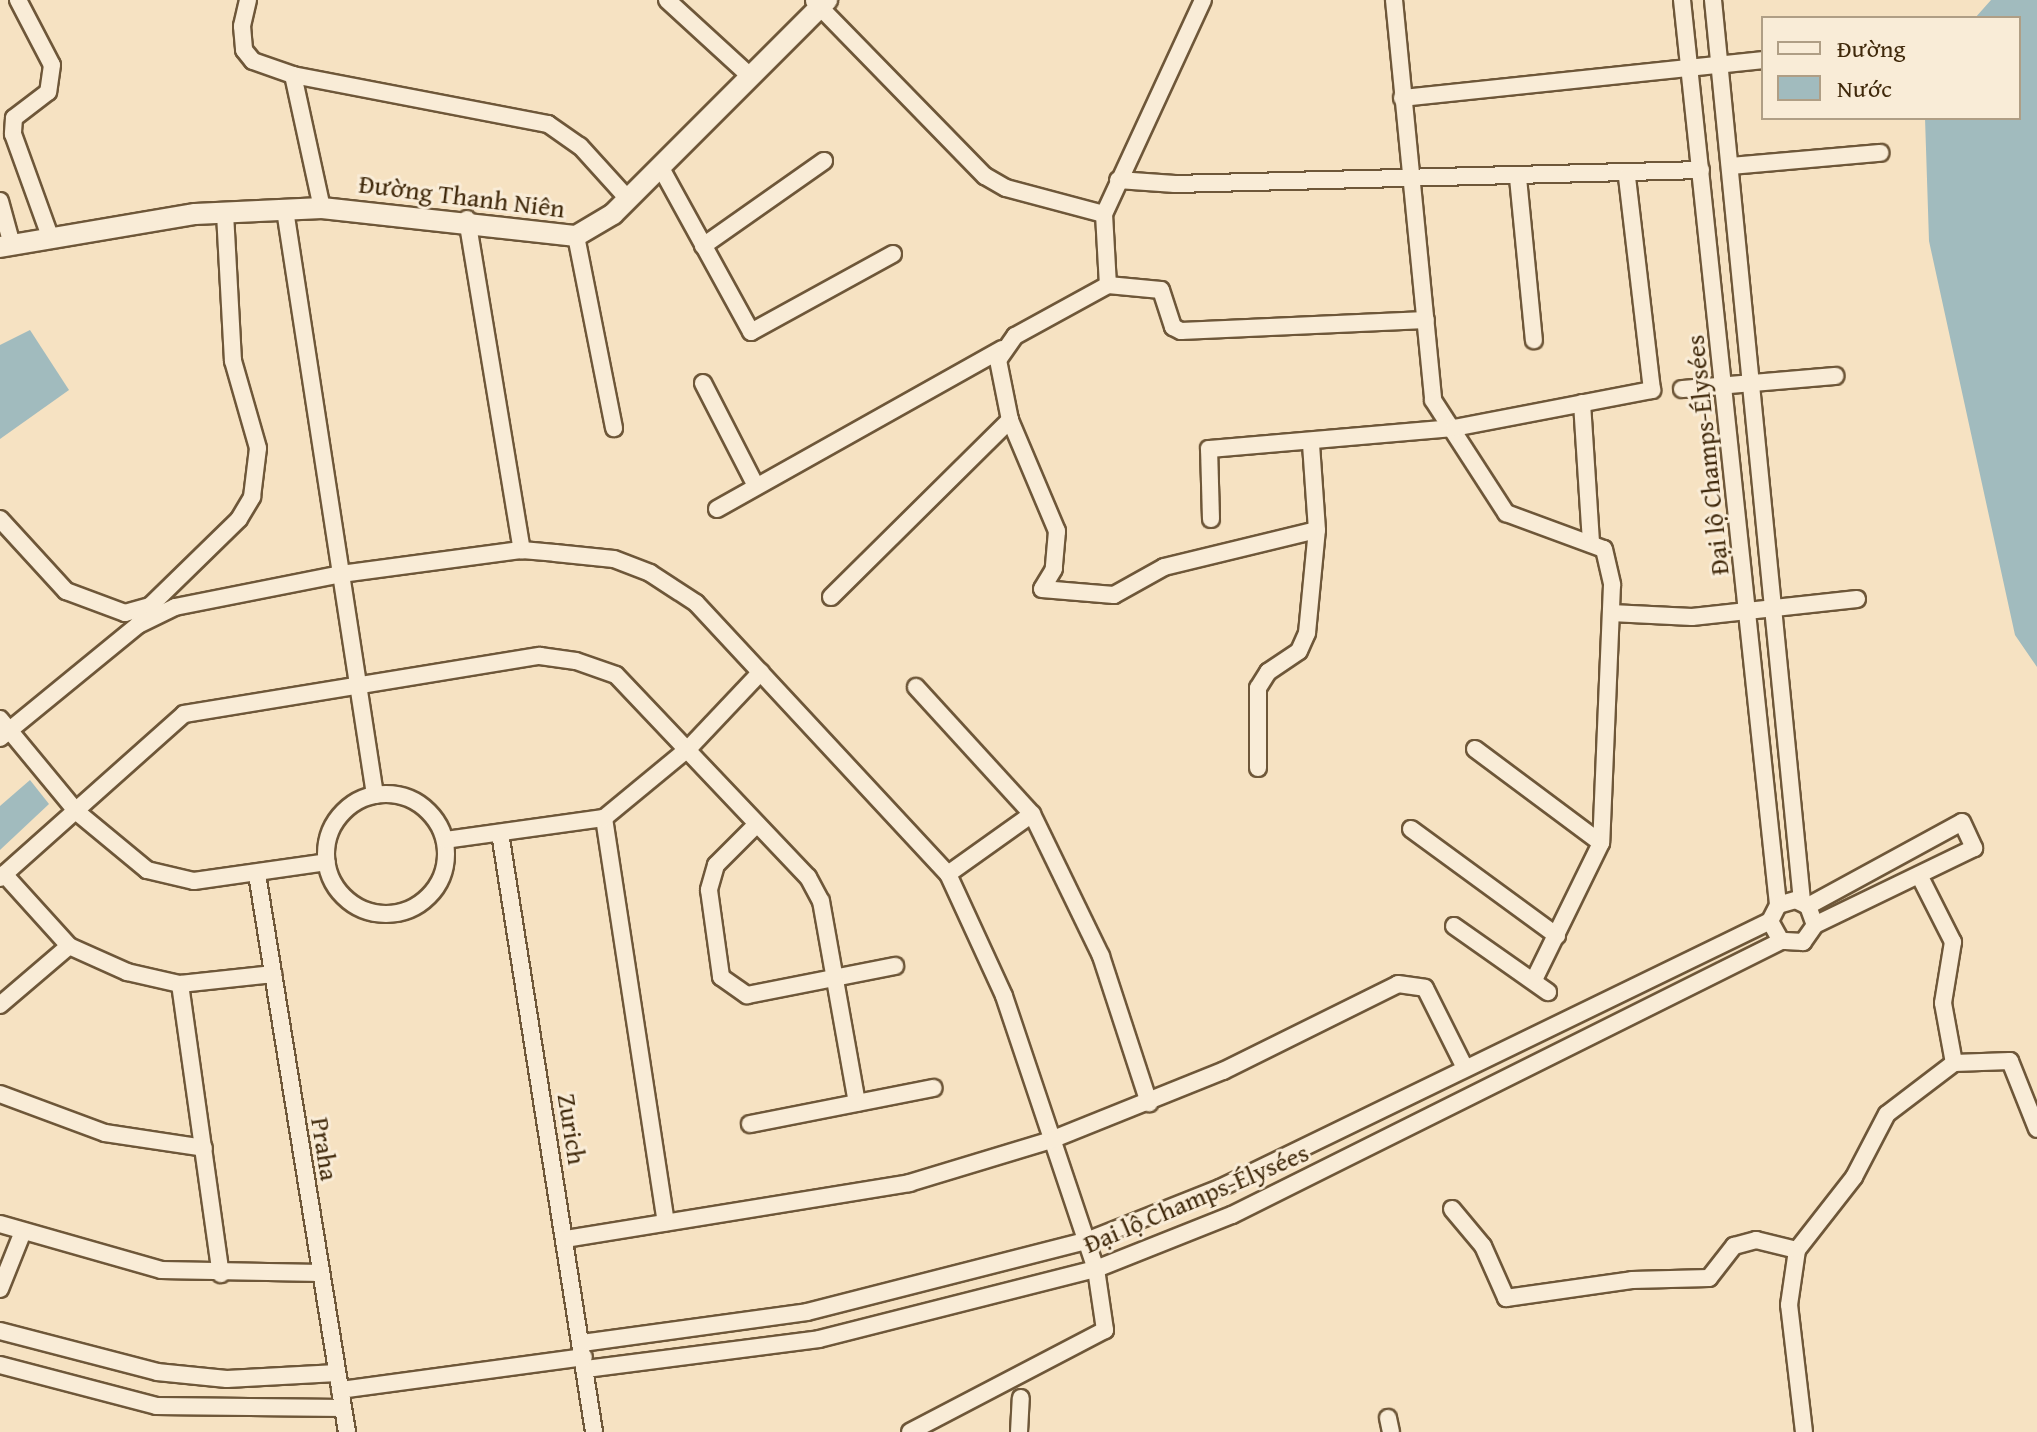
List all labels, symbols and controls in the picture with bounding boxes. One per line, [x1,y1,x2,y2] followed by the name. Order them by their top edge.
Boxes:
[1761,16,2021,120] legend
[1837,31,1906,66] text: Đường
[1837,71,1892,106] text: Nước
[357,168,567,224] street label: Đường Thanh Niên
[1679,333,1735,577] street label: Đại lộ Champs-Élysées
[551,1091,593,1167] street label: Zurich
[305,1115,345,1183] street label: Praha
[1079,1136,1313,1260] street label: Đại lộ Champs-Élysées

